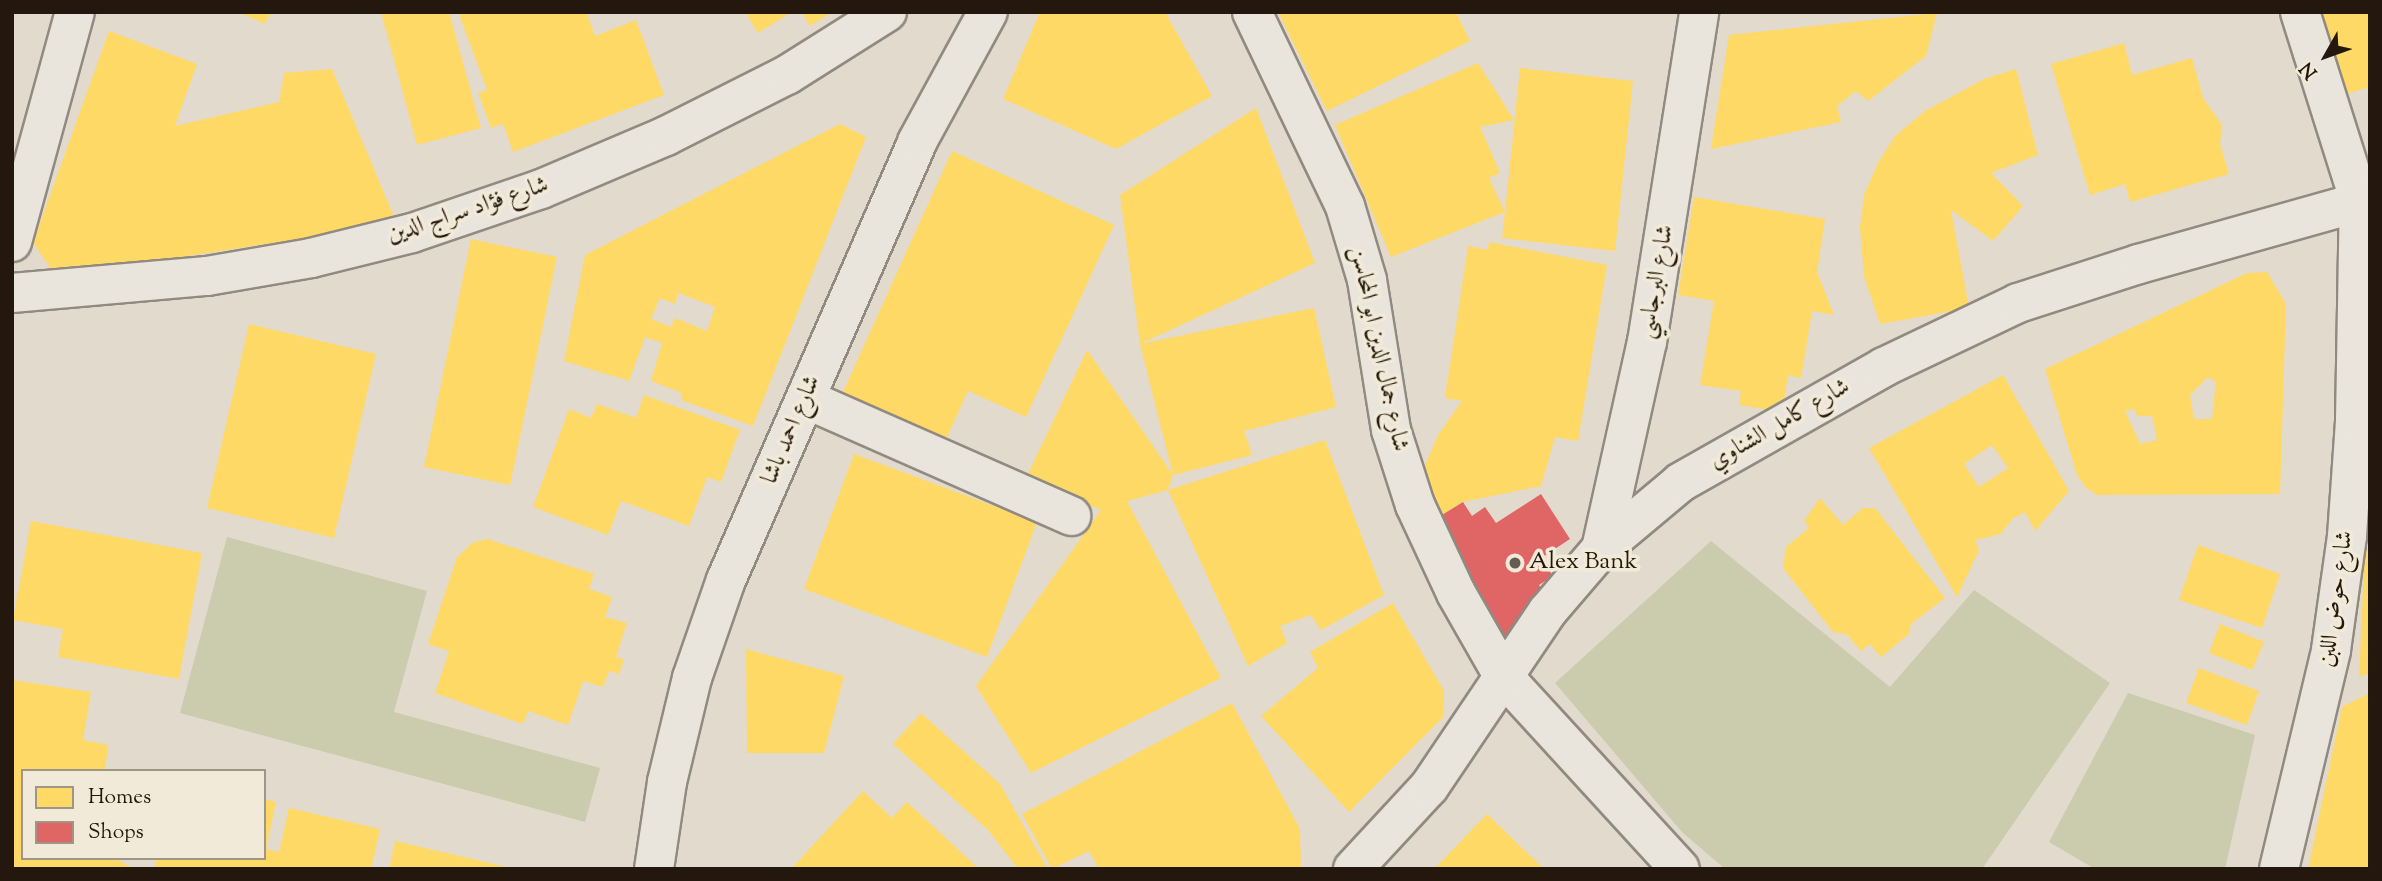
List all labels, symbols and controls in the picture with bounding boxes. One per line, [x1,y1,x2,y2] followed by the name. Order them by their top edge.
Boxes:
[2291,21,2361,91] north arrow
[2294,55,2325,84] text: N
[384,171,552,251] street label: شارع فؤاد سراج الدين
[1633,223,1681,341] street label: شارع البرجاسي
[1342,244,1414,454] street label: شارع جمال الدين ابو المحاسن
[756,371,828,489] street label: شارع احمد باشا
[1705,373,1855,477] street label: شارع كامل الشناوي
[2313,529,2361,669] street label: شارع حوض اللبن
[1529,549,1638,577] place label: Alex Bank
[1507,555,1523,571] marker: Alex Bank
[21,769,266,860] legend
[88,783,151,813] text: Homes
[88,818,144,848] text: Shops

